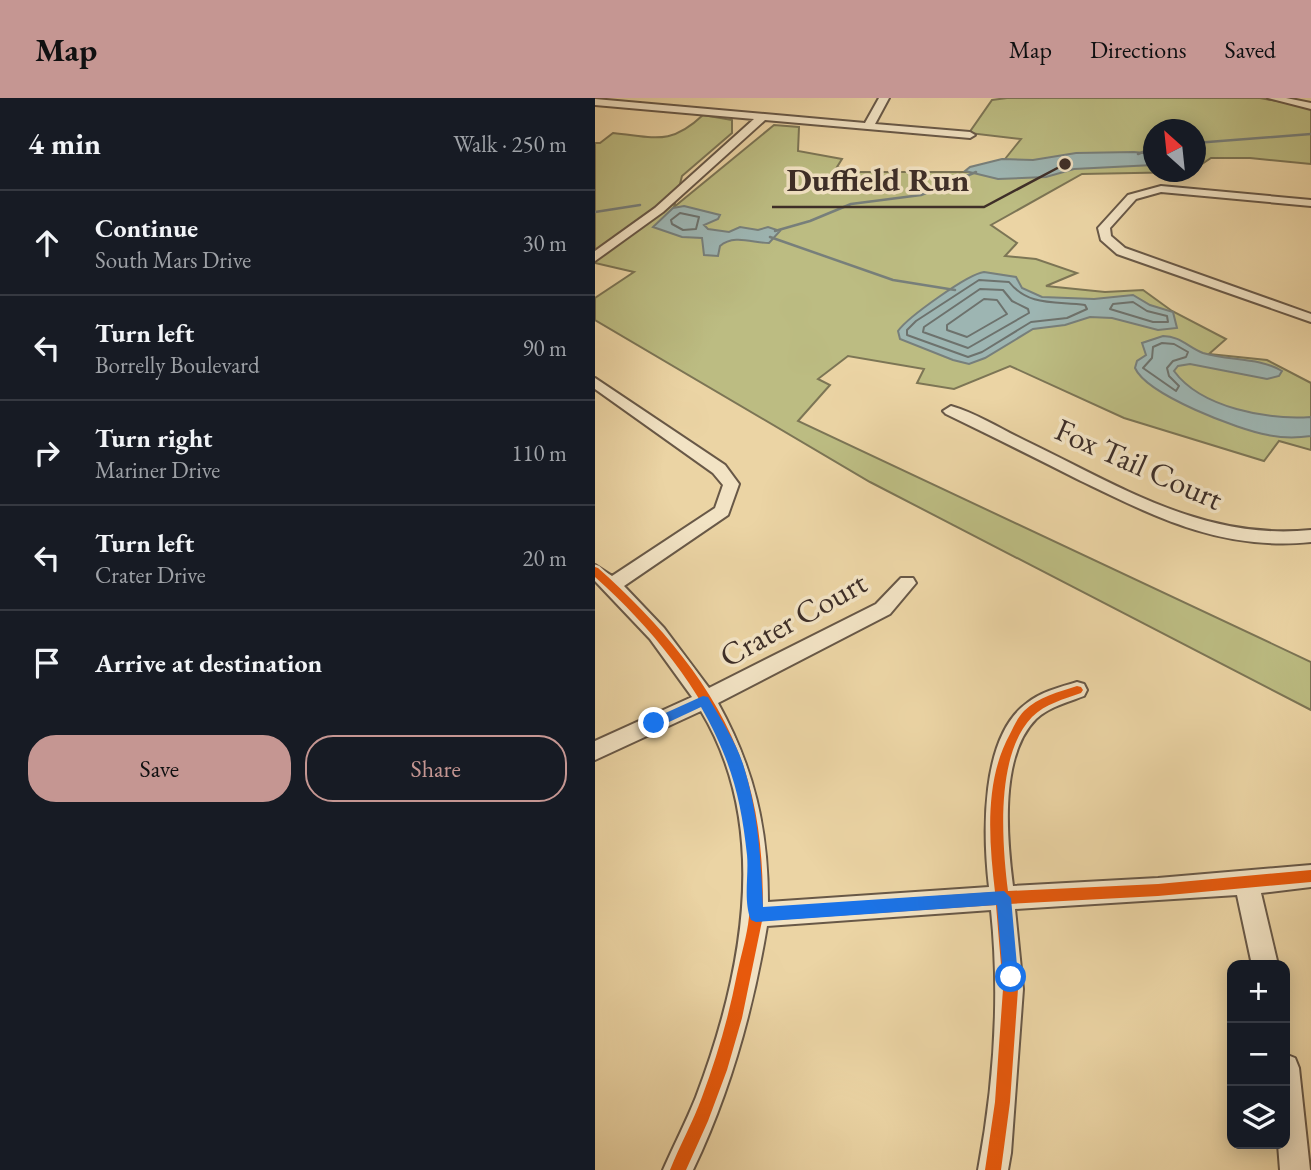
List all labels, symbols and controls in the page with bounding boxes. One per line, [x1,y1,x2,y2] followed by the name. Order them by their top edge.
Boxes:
[35,28,97,71] text: Map
[1009,34,1052,65] text: Map
[1090,34,1187,65] text: Directions
[1225,34,1276,65] text: Saved
[1143,119,1206,182] north arrow
[28,124,101,163] text: 4 min
[453,129,567,159] text: Walk · 250 m
[772,153,984,207] callout: Duffield Run
[786,158,970,201] text: Duffield Run
[95,211,198,245] text: Continue
[28,224,66,262] icon: ahead
[522,228,567,258] text: 30 m
[95,245,251,275] text: South Mars Drive
[95,316,194,350] text: Turn left
[28,329,66,367] icon: left
[522,333,567,363] text: 90 m
[95,350,260,380] text: Borrelly Boulevard
[1049,408,1229,520] street label: Fox Tail Court
[95,421,213,455] text: Turn right
[28,434,66,472] icon: right
[511,438,567,468] text: 110 m
[95,455,220,485] text: Mariner Drive
[95,526,194,560] text: Turn left
[28,539,66,577] icon: left
[522,543,567,573] text: 20 m
[95,560,206,590] text: Crater Drive
[712,561,874,677] street label: Crater Court
[28,644,66,682] icon: arrive
[95,646,322,680] text: Arrive at destination
[638,707,669,738] route end
[28,735,291,802] button: Save
[305,735,567,802] button: Share
[1227,960,1290,1149] map controls
[1227,960,1290,1023] button: +
[995,961,1026,992] route start
[1227,1023,1290,1086] button: −
[1227,1086,1290,1149] button: layers

